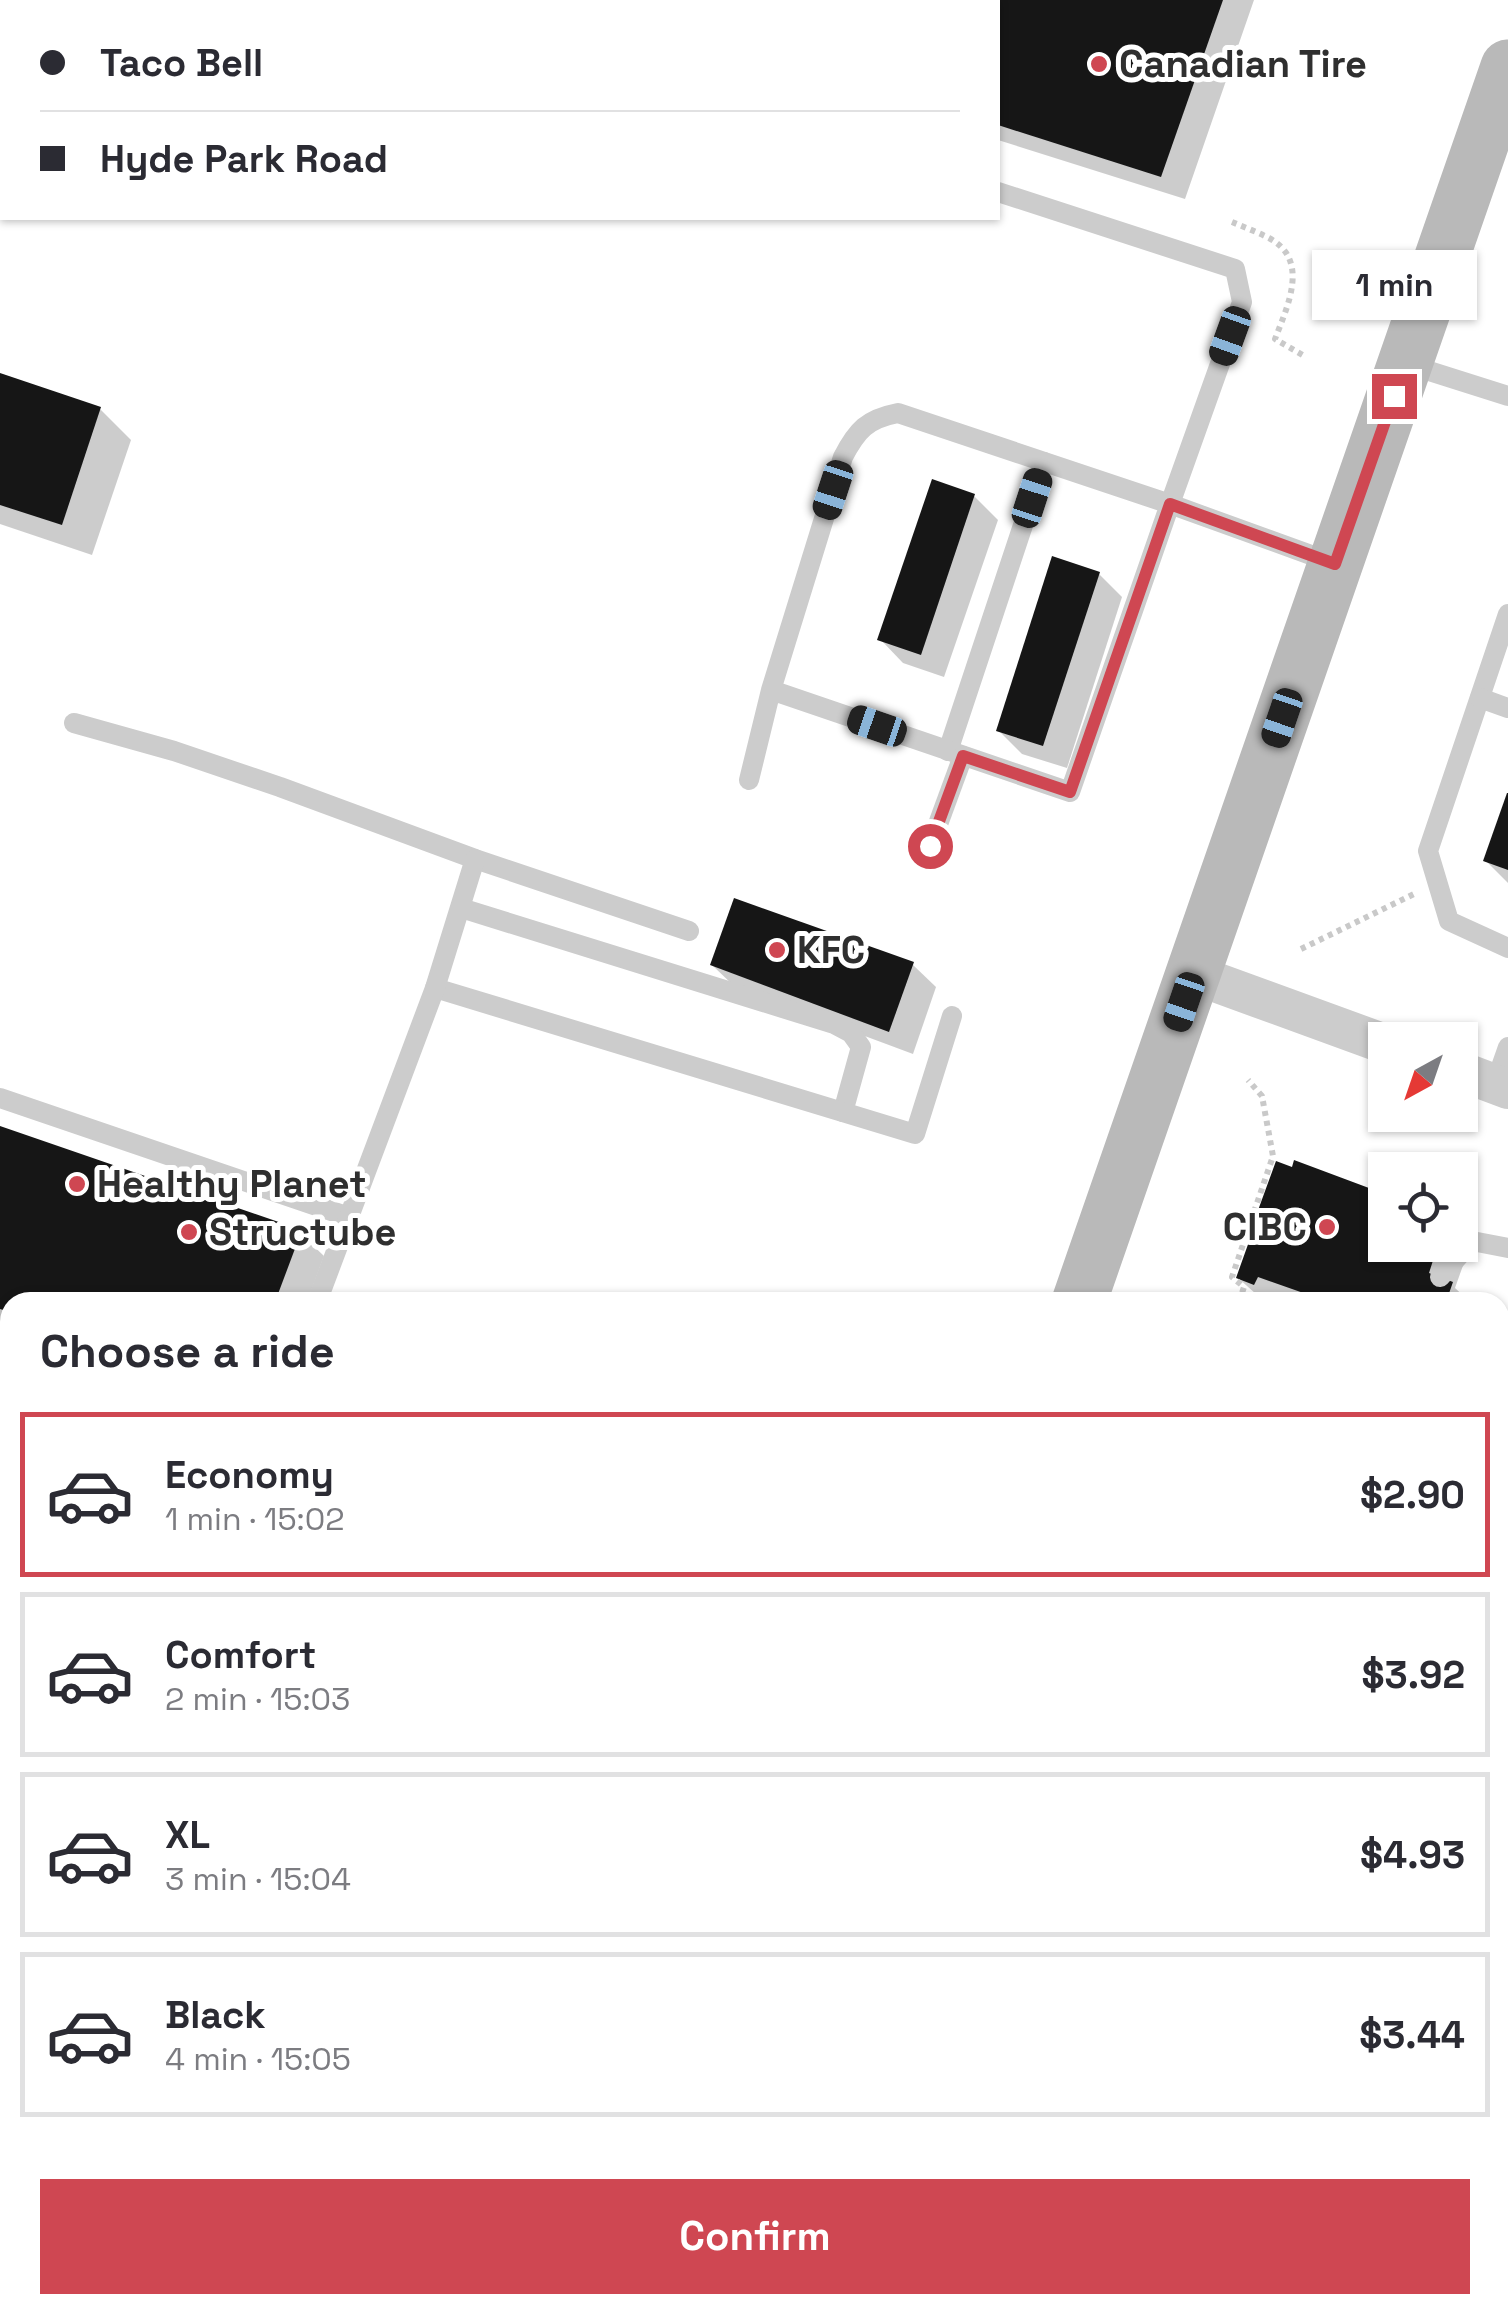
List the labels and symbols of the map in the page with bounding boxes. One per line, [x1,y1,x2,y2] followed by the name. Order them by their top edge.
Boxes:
[1119,40,1367,88] place label: Canadian Tire
[1088,53,1110,75] marker: Canadian Tire
[1312,251,1476,321] callout: 1 min
[1206,303,1254,369] car
[1372,374,1417,419] route end
[809,457,857,523] car
[1008,465,1056,531] car
[1258,685,1306,751] car
[844,702,910,750] car
[908,824,953,869] route start
[797,926,865,974] place label: KFC
[766,939,788,961] marker: KFC
[1160,969,1208,1035] car
[1368,1022,1478,1132] north arrow
[97,1160,367,1208] place label: Healthy Planet
[66,1173,88,1195] marker: Healthy Planet
[1223,1203,1307,1251] place label: CIBC
[209,1208,396,1256] place label: Structube
[1316,1216,1338,1238] marker: CIBC
[178,1221,200,1243] marker: Structube

